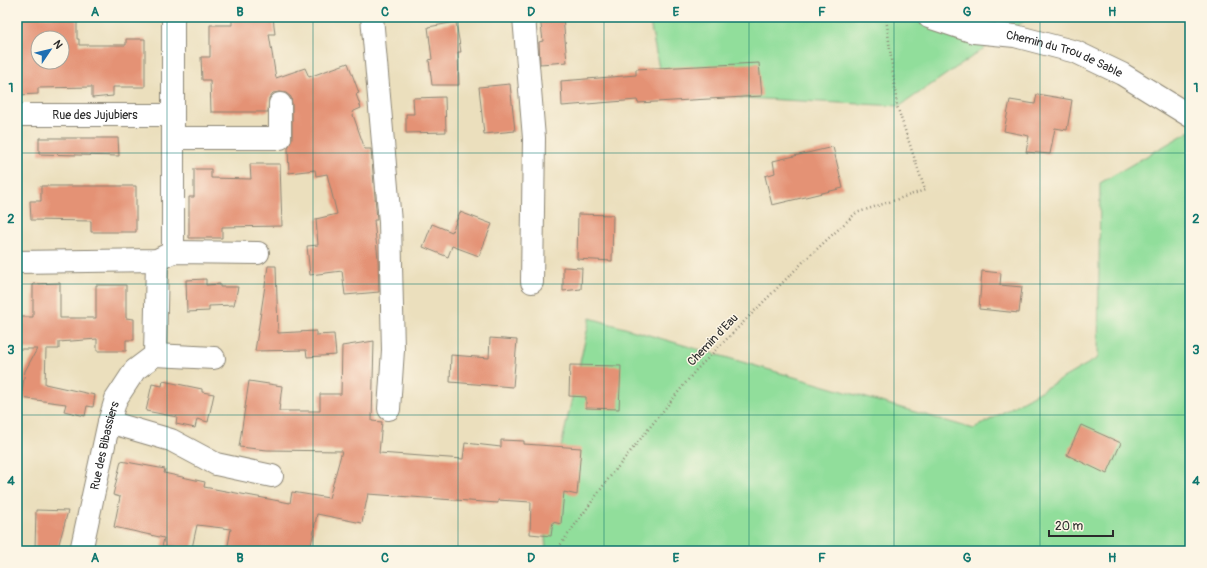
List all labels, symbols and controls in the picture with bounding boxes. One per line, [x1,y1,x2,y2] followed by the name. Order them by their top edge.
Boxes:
[91,4,100,20] text: A
[236,4,244,20] text: B
[381,4,389,20] text: C
[527,4,535,20] text: D
[673,4,680,20] text: E
[818,4,826,20] text: F
[963,4,972,20] text: G
[1108,4,1116,20] text: H
[1005,28,1125,81] street label: Chemin du Trou de Sable
[30,30,70,70] north arrow
[50,38,66,52] text: N
[8,80,14,96] text: 1
[1193,80,1199,96] text: 1
[52,108,138,123] street label: Rue des Jujubiers
[7,211,15,227] text: 2
[1192,211,1200,227] text: 2
[684,311,742,369] street label: Chemin d'Eau
[7,342,15,358] text: 3
[1192,342,1200,358] text: 3
[87,399,123,491] street label: Rue des Bibassiers
[7,473,15,489] text: 4
[1192,473,1200,489] text: 4
[1049,512,1113,538] scale bar
[1055,519,1084,534] text: 20 m
[91,550,100,566] text: A
[236,550,244,566] text: B
[381,550,389,566] text: C
[527,550,535,566] text: D
[673,550,680,566] text: E
[818,550,826,566] text: F
[963,550,972,566] text: G
[1108,550,1116,566] text: H

